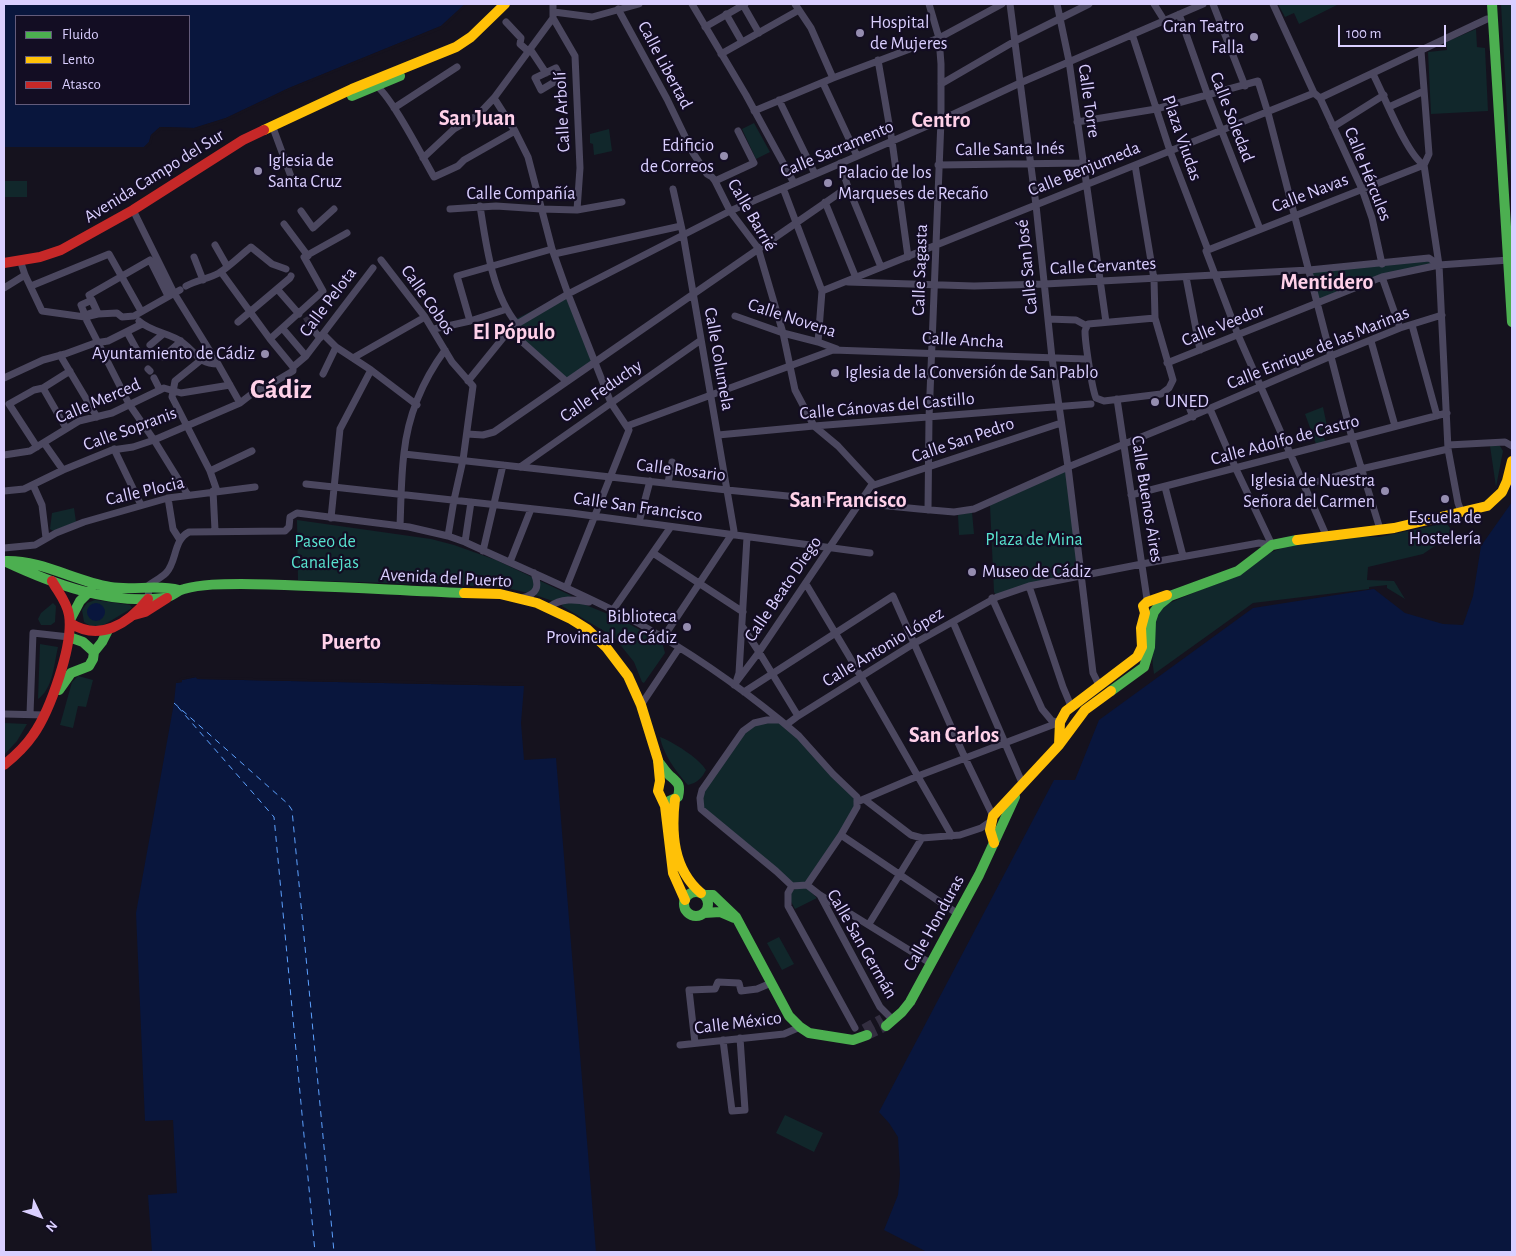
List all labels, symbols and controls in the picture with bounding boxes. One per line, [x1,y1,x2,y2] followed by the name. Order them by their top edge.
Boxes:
[870,12,947,54] place label: Hospital de Mujeres
[15,15,190,105] legend
[1341,15,1448,47] scale bar
[1163,16,1244,58] place label: Gran Teatro Falla
[633,17,697,113] street label: Calle Libertad
[1346,26,1381,41] text: 100 m
[62,27,99,42] text: Fluido
[854,27,866,39] marker: Hospital de Mujeres
[1248,31,1260,43] marker: Gran Teatro Falla
[62,52,95,67] text: Lento
[1073,63,1105,139] street label: Calle Torre
[1205,69,1259,165] street label: Calle Soledad
[549,71,575,153] street label: Calle Arbolí
[62,77,101,92] text: Atasco
[1157,93,1207,183] street label: Plaza Viudas
[439,105,515,131] district label: San Juan
[911,107,971,133] district label: Centro
[777,115,897,183] street label: Calle Sacramento
[80,124,228,228] street label: Avenida Campo del Sur
[1339,124,1397,224] street label: Calle Hércules
[640,135,714,178] place label: Edificio de Correos
[955,137,1065,161] street label: Calle Santa Inés
[1025,137,1143,201] street label: Calle Benjumeda
[268,150,342,192] place label: Iglesia de Santa Cruz
[718,150,730,162] marker: Edificio de Correos
[838,162,988,204] place label: Palacio de los Marqueses de Recaño
[252,165,264,177] marker: Iglesia de Santa Cruz
[1269,169,1351,217] street label: Calle Navas
[723,175,781,255] street label: Calle Barrié
[822,177,834,189] marker: Palacio de los Marqueses de Recaño
[466,183,576,205] street label: Calle Compañía
[1011,218,1043,316] street label: Calle San José
[908,224,932,316] street label: Calle Sagasta
[1049,252,1157,280] street label: Calle Cervantes
[396,261,460,339] street label: Calle Cobos
[295,263,361,341] street label: Calle Pelota
[1281,269,1373,295] district label: Mentidero
[745,294,839,342] street label: Calle Novena
[1178,299,1268,351] street label: Calle Veedor
[1224,302,1412,394] street label: Calle Enrique de las Marinas
[699,306,739,412] street label: Calle Columela
[473,319,555,345] district label: El Pópulo
[922,327,1004,353] street label: Calle Ancha
[92,343,255,365] place label: Ayuntamiento de Cádiz
[259,348,271,360] marker: Ayuntamiento de Cádiz
[556,355,646,427] street label: Calle Feduchy
[845,362,1098,384] place label: Iglesia de la Conversión de San Pablo
[829,367,841,379] marker: Iglesia de la Conversión de San Pablo
[52,373,144,429] street label: Calle Merced
[250,373,312,407] district label: Cádiz
[799,388,975,424] street label: Calle Cánovas del Castillo
[1165,391,1209,413] place label: UNED
[1149,396,1161,408] marker: UNED
[80,402,180,456] street label: Calle Sopranis
[1208,410,1362,470] street label: Calle Adolfo de Castro
[909,412,1017,468] street label: Calle San Pedro
[1126,434,1168,564] street label: Calle Buenos Aires
[635,454,727,486] street label: Calle Rosario
[1243,470,1375,512] place label: Iglesia de Nuestra Señora del Carmen
[104,471,186,511] street label: Calle Plocia
[1379,485,1391,497] marker: Iglesia de Nuestra Señora del Carmen
[572,487,704,527] street label: Calle San Francisco
[789,487,907,513] district label: San Francisco
[1439,493,1451,505] marker: Escuela de Hostelería
[1408,507,1482,550] place label: Escuela de Hostelería
[985,529,1083,551] park label: Plaza de Mina
[291,531,359,574] park label: Paseo de Canalejas
[740,532,826,646] street label: Calle Beato Diego
[982,561,1091,583] place label: Museo de Cádiz
[380,564,512,592] street label: Avenida del Puerto
[966,566,978,578] marker: Museo de Cádiz
[818,602,948,692] street label: Calle Antonio López
[546,606,677,649] place label: Biblioteca Provincial de Cádiz
[681,621,693,633] marker: Biblioteca Provincial de Cádiz
[321,629,381,655] district label: Puerto
[909,722,999,748] district label: San Carlos
[899,871,969,975] street label: Calle Honduras
[822,885,902,1003] street label: Calle San Germán
[693,1007,783,1039] street label: Calle México
[15,1191,65,1241] north arrow
[43,1218,60,1234] text: N

